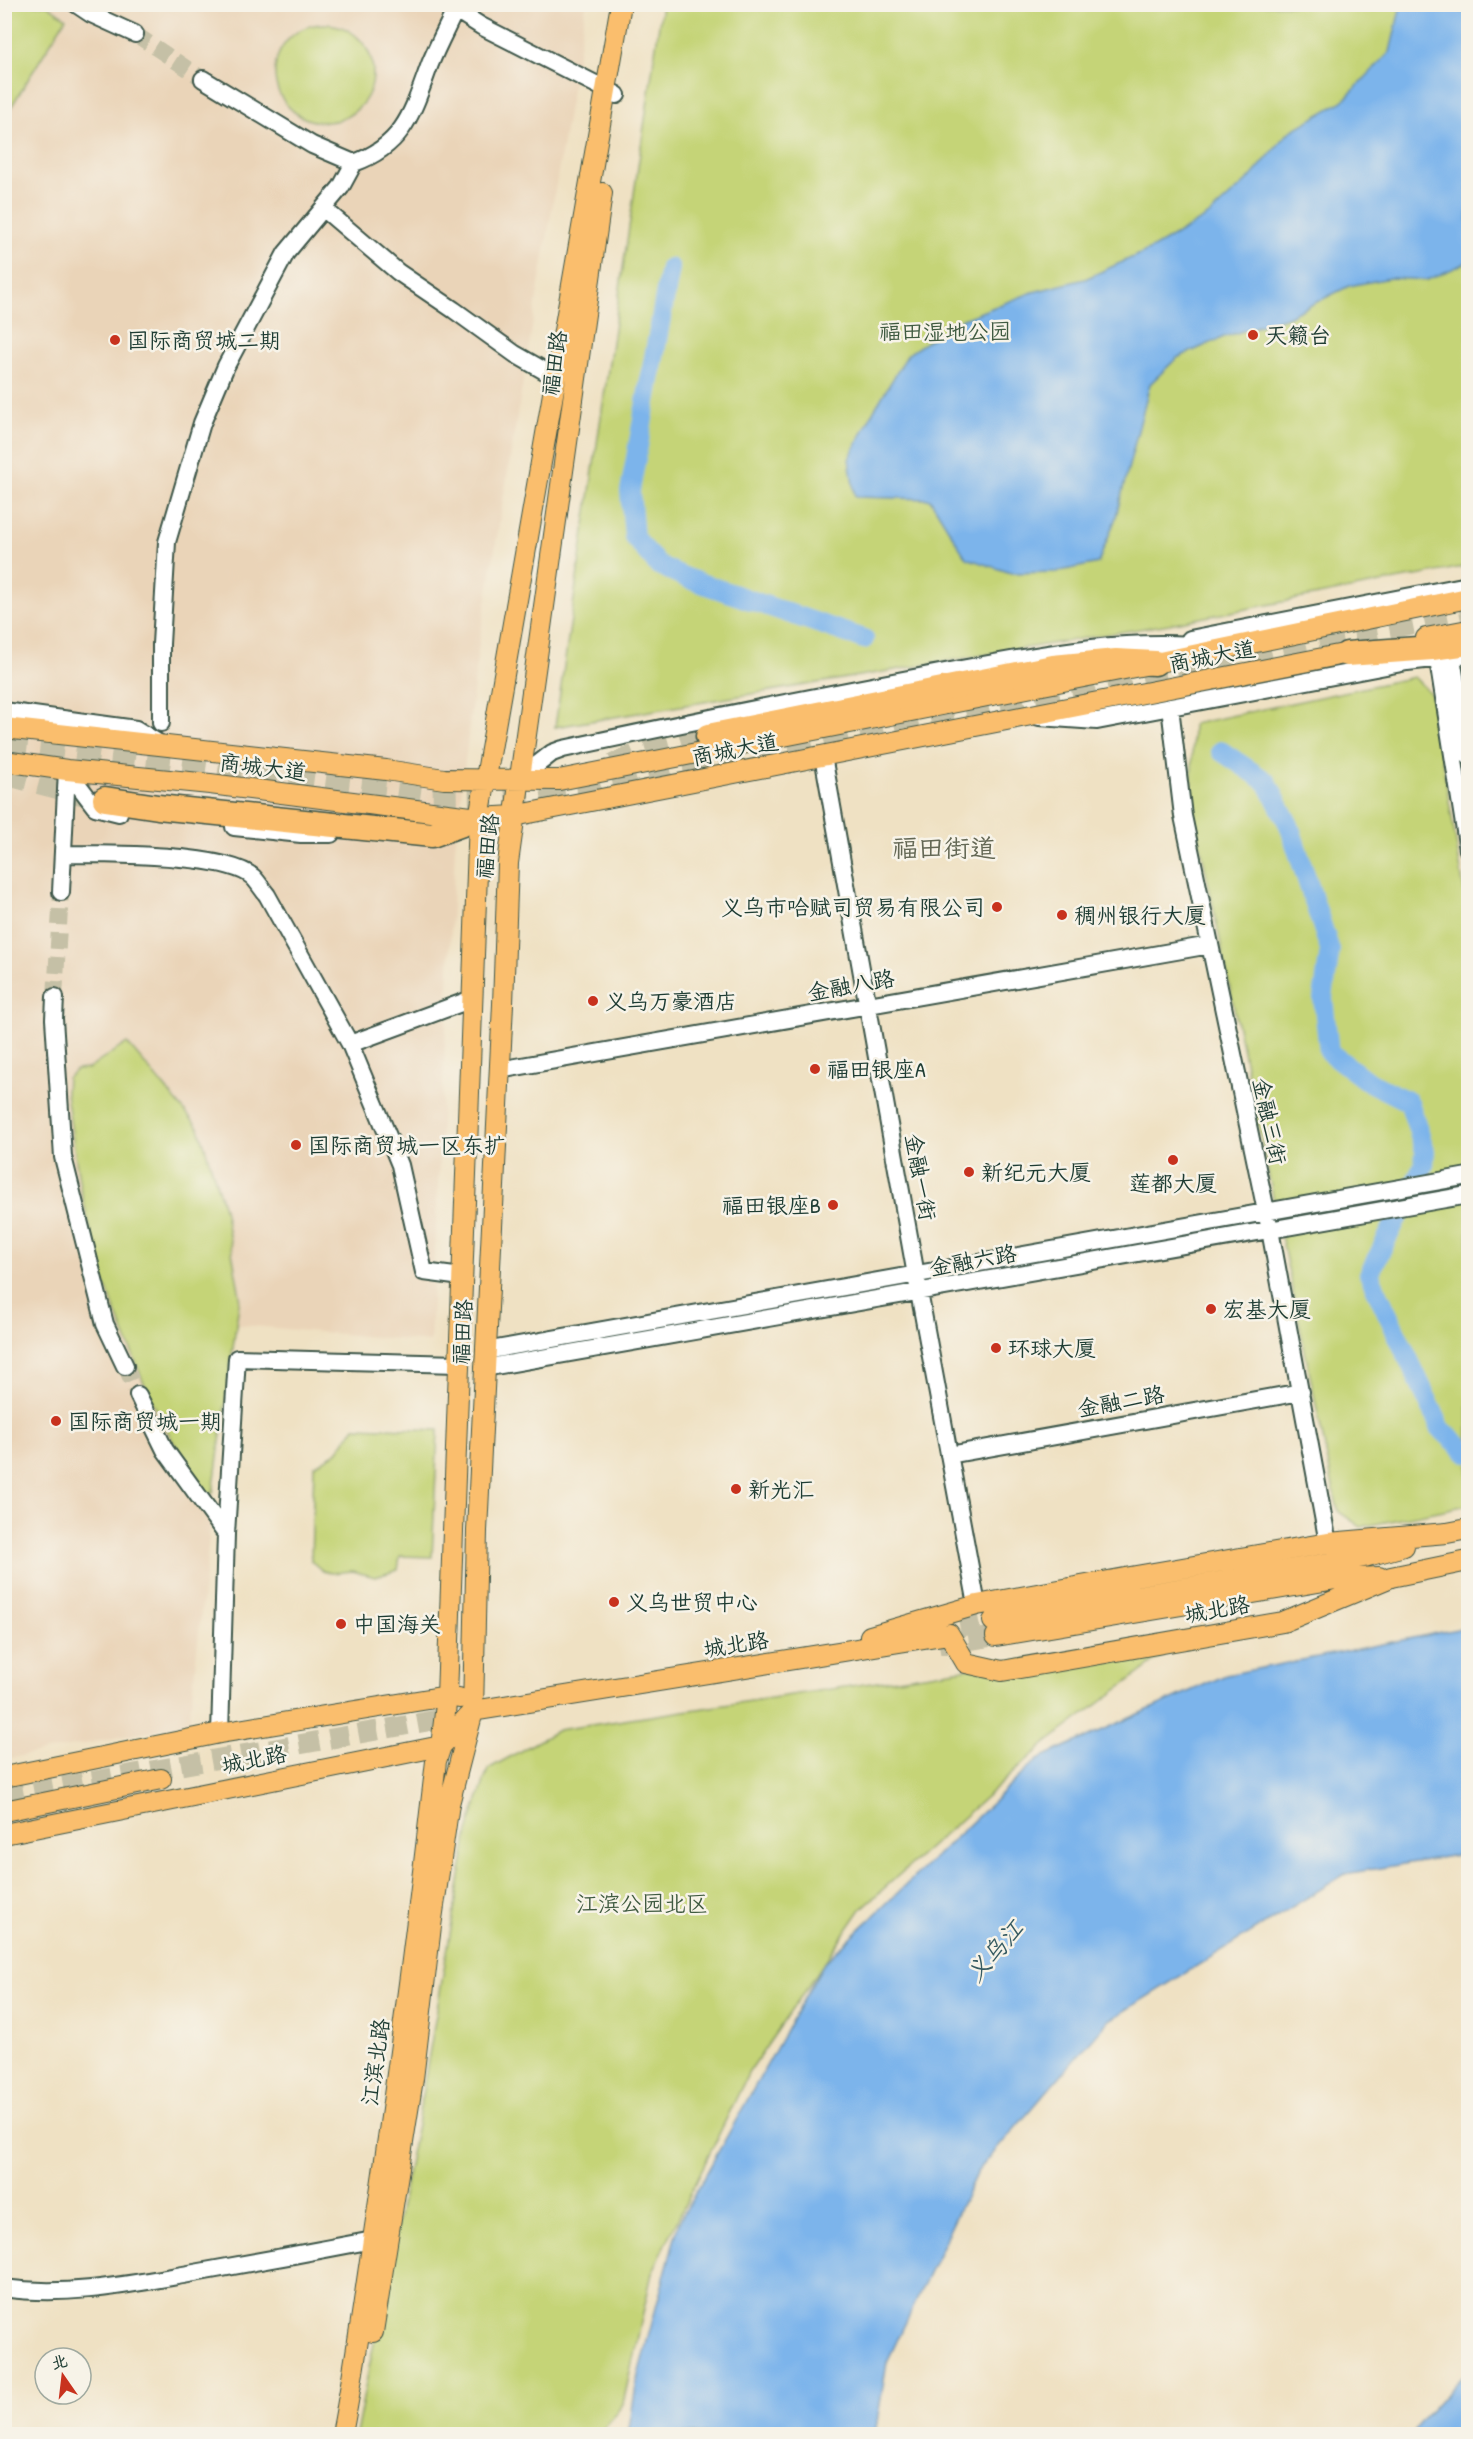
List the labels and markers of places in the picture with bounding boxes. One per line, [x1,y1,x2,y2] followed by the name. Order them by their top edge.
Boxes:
[1265,320,1331,350] place label: 天籁台
[127,325,281,355] place label: 国际商贸城二期
[1246,328,1260,342] marker: 天籁台
[108,333,122,347] marker: 国际商贸城二期
[721,892,985,922] place label: 义乌市哈赋司贸易有限公司
[990,900,1004,914] marker: 义乌市哈赋司贸易有限公司
[1074,900,1206,930] place label: 稠州银行大厦
[1055,908,1069,922] marker: 稠州银行大厦
[605,986,737,1016] place label: 义乌万豪酒店
[586,994,600,1008] marker: 义乌万豪酒店
[827,1054,926,1084] place label: 福田银座A
[808,1062,822,1076] marker: 福田银座A
[308,1130,506,1160] place label: 国际商贸城一区东扩
[289,1138,303,1152] marker: 国际商贸城一区东扩
[1166,1153,1180,1167] marker: 莲都大厦
[981,1157,1091,1187] place label: 新纪元大厦
[962,1165,976,1179] marker: 新纪元大厦
[1129,1168,1217,1198] place label: 莲都大厦
[722,1190,821,1220] place label: 福田银座B
[826,1198,840,1212] marker: 福田银座B
[1223,1294,1311,1324] place label: 宏基大厦
[1204,1302,1218,1316] marker: 宏基大厦
[1008,1333,1096,1363] place label: 环球大厦
[989,1341,1003,1355] marker: 环球大厦
[68,1406,222,1436] place label: 国际商贸城一期
[49,1414,63,1428] marker: 国际商贸城一期
[748,1474,814,1504] place label: 新光汇
[729,1482,743,1496] marker: 新光汇
[626,1587,758,1617] place label: 义乌世贸中心
[607,1595,621,1609] marker: 义乌世贸中心
[353,1609,441,1639] place label: 中国海关
[334,1617,348,1631] marker: 中国海关

